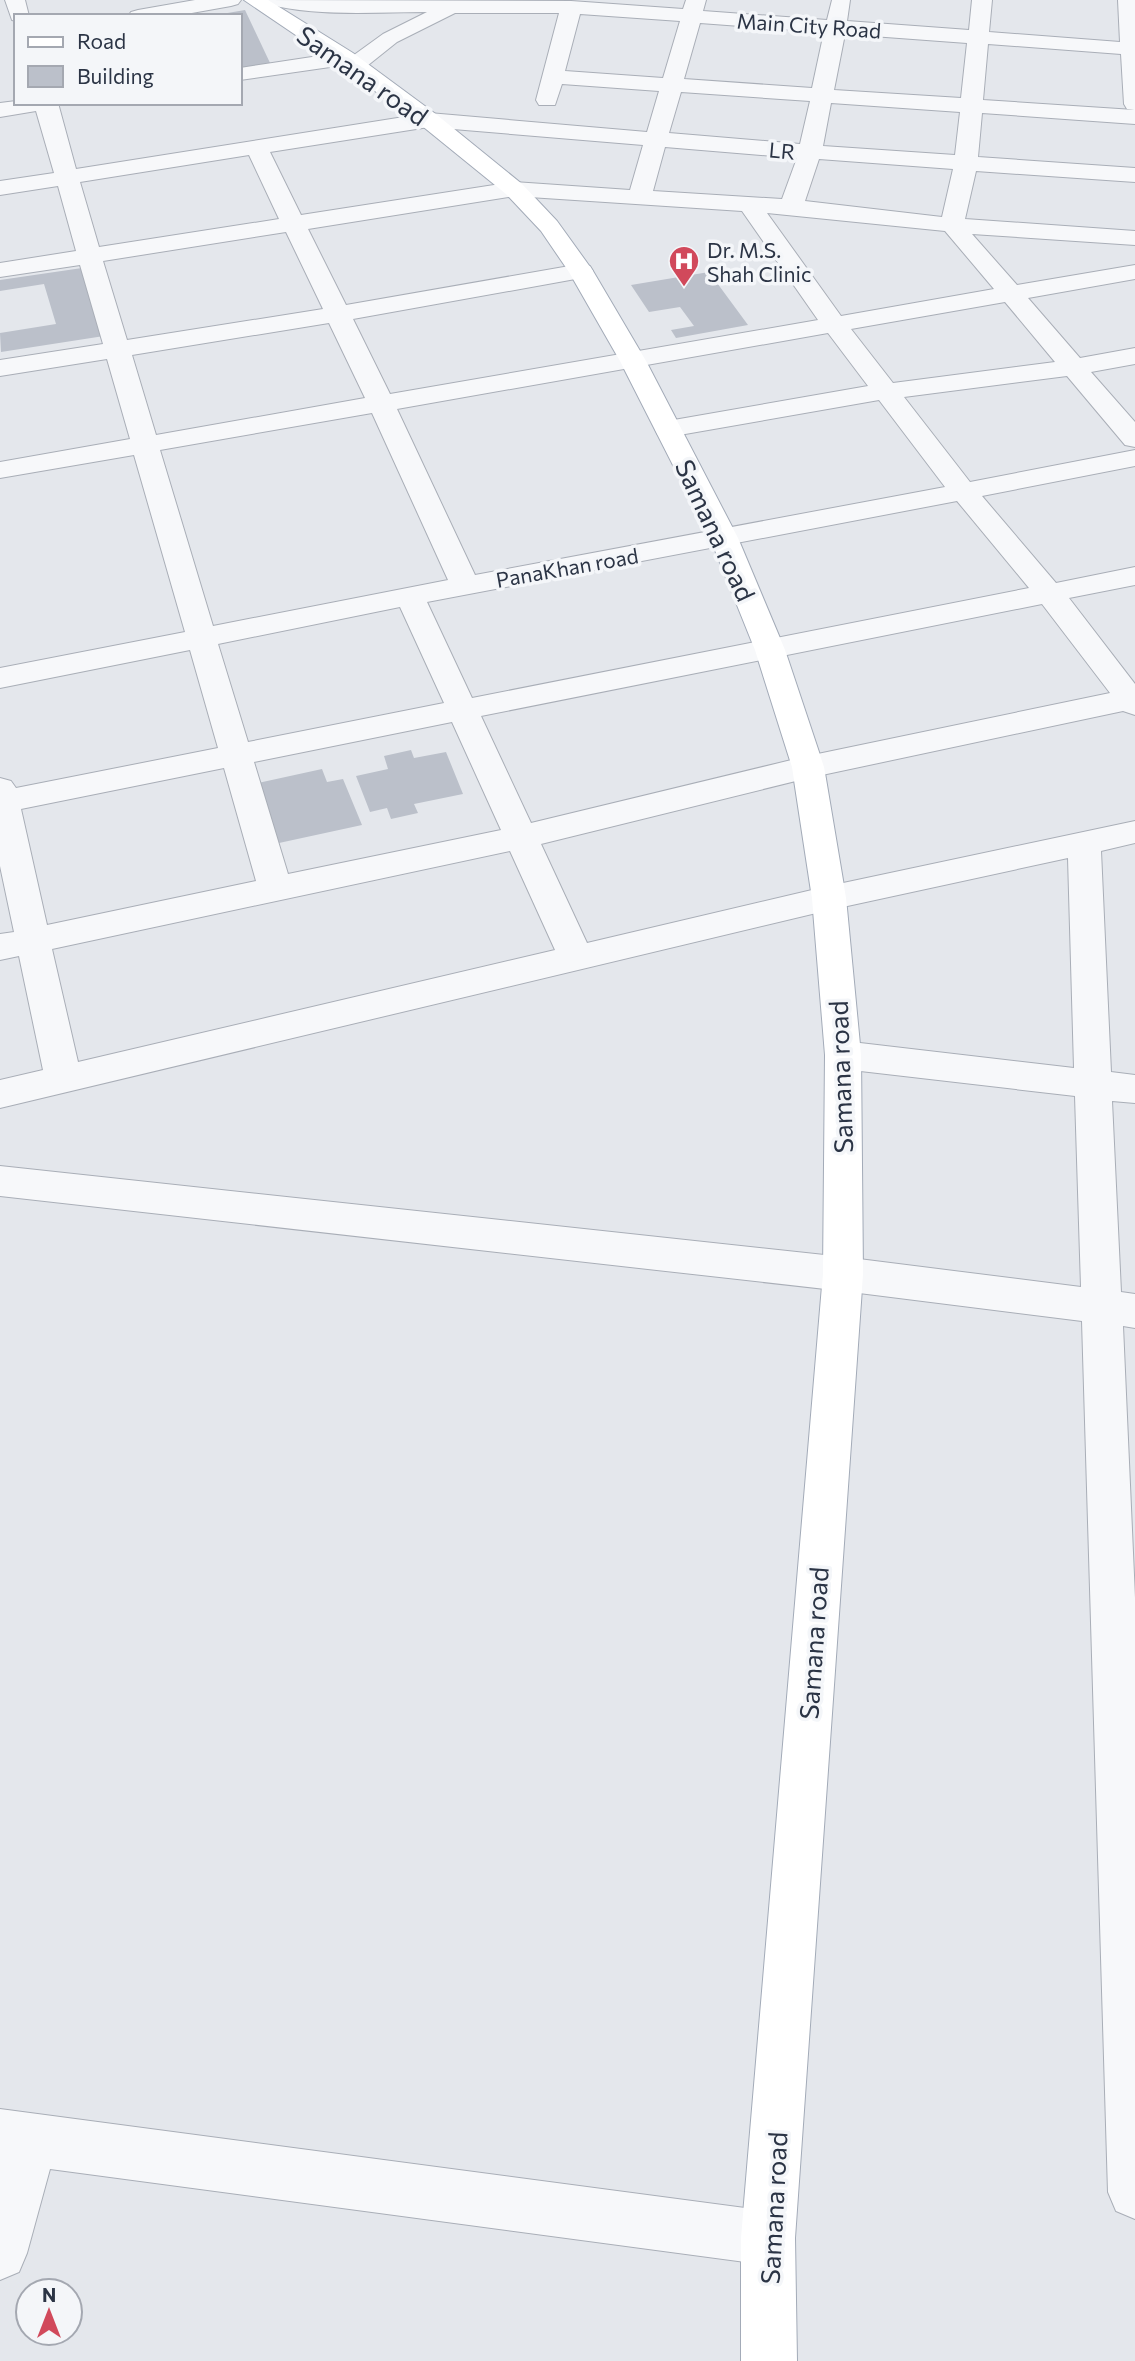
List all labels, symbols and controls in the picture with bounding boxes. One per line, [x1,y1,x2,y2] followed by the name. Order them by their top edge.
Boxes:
[736,7,882,43] street label: Main City Road
[14,14,242,105] legend
[292,19,434,131] street label: Samana road
[77,28,126,53] text: Road
[77,63,154,88] text: Building
[768,136,796,164] street label: LR
[707,237,811,286] place label: Dr. M.S. Shah Clinic
[667,244,701,288] hospital icon: Dr. M.S. Shah Clinic
[670,454,762,606] street label: Samana road
[494,542,640,592] street label: PanaKhan road
[822,1000,858,1154] street label: Samana road
[792,1566,834,1720] street label: Samana road
[754,2131,792,2285] street label: Samana road
[14,2277,84,2347] north arrow
[42,2283,56,2306] text: N

